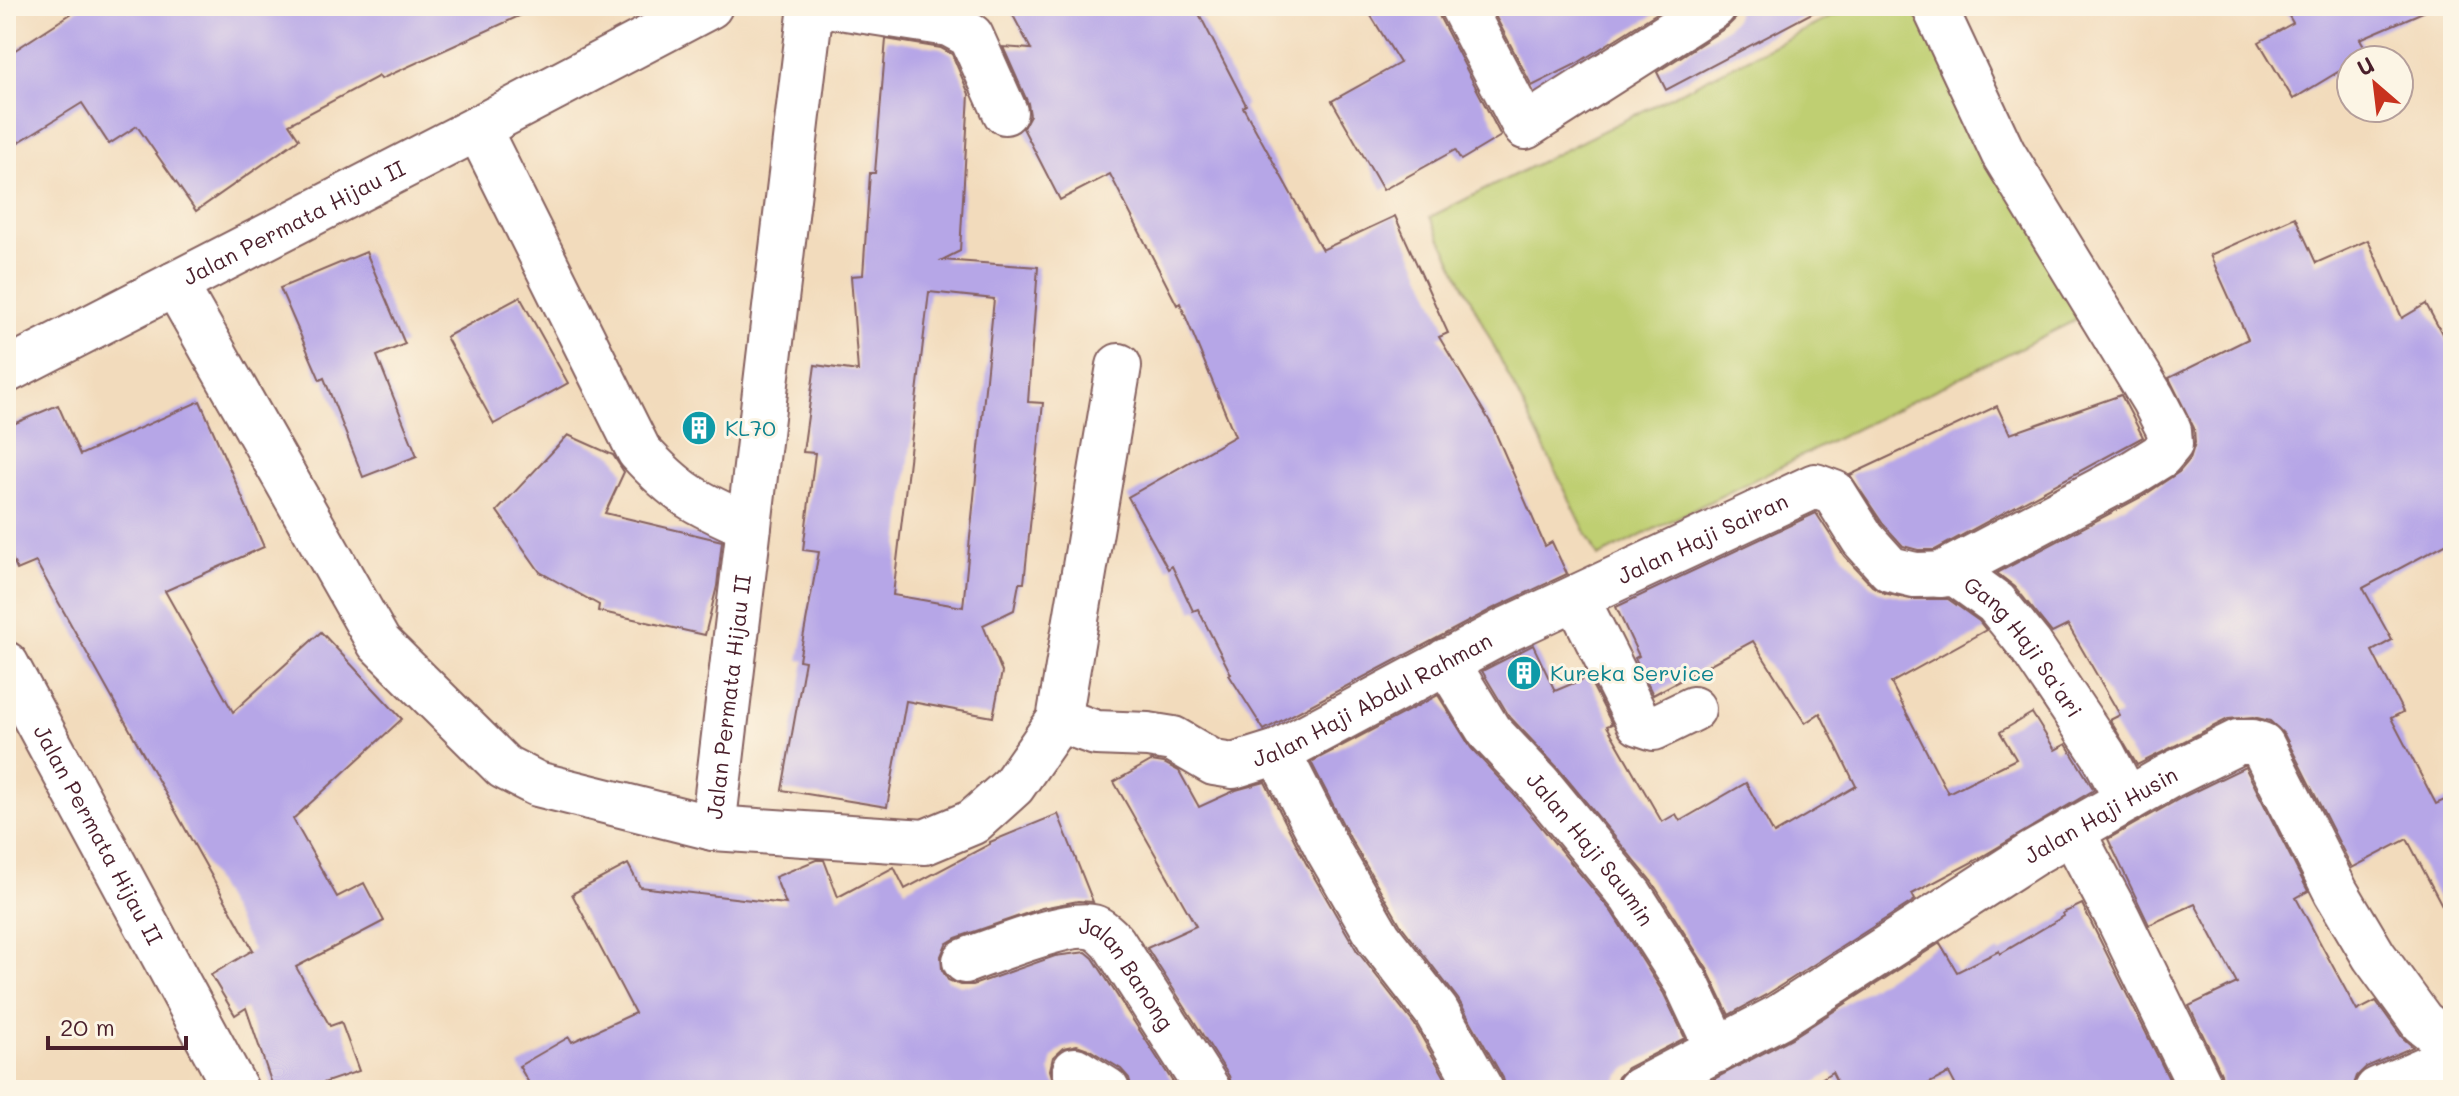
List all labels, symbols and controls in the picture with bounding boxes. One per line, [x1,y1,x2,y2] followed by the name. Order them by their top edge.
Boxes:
[2335,44,2415,124] north arrow
[2352,49,2379,82] text: U
[178,153,410,291] street label: Jalan Permata Hijau II
[680,409,718,447] building icon: KL70
[725,413,776,442] place label: KL70
[1613,486,1792,590] street label: Jalan Haji Sairan
[1958,569,2089,723] street label: Gang Haji Sa'ari
[699,573,757,821] street label: Jalan Permata Hijau II
[1249,625,1497,773] street label: Jalan Haji Abdul Rahman
[1505,654,1543,692] building icon: Kureka Service
[1550,658,1714,687] place label: Kureka Service
[27,719,170,950] street label: Jalan Permata Hijau II
[2018,759,2182,870] street label: Jalan Haji Husin
[1521,765,1661,931] street label: Jalan Haji Saumin
[1079,911,1181,1036] street label: Jalan Banong
[48,1000,186,1050] scale bar
[60,1011,115,1042] text: 20 m

